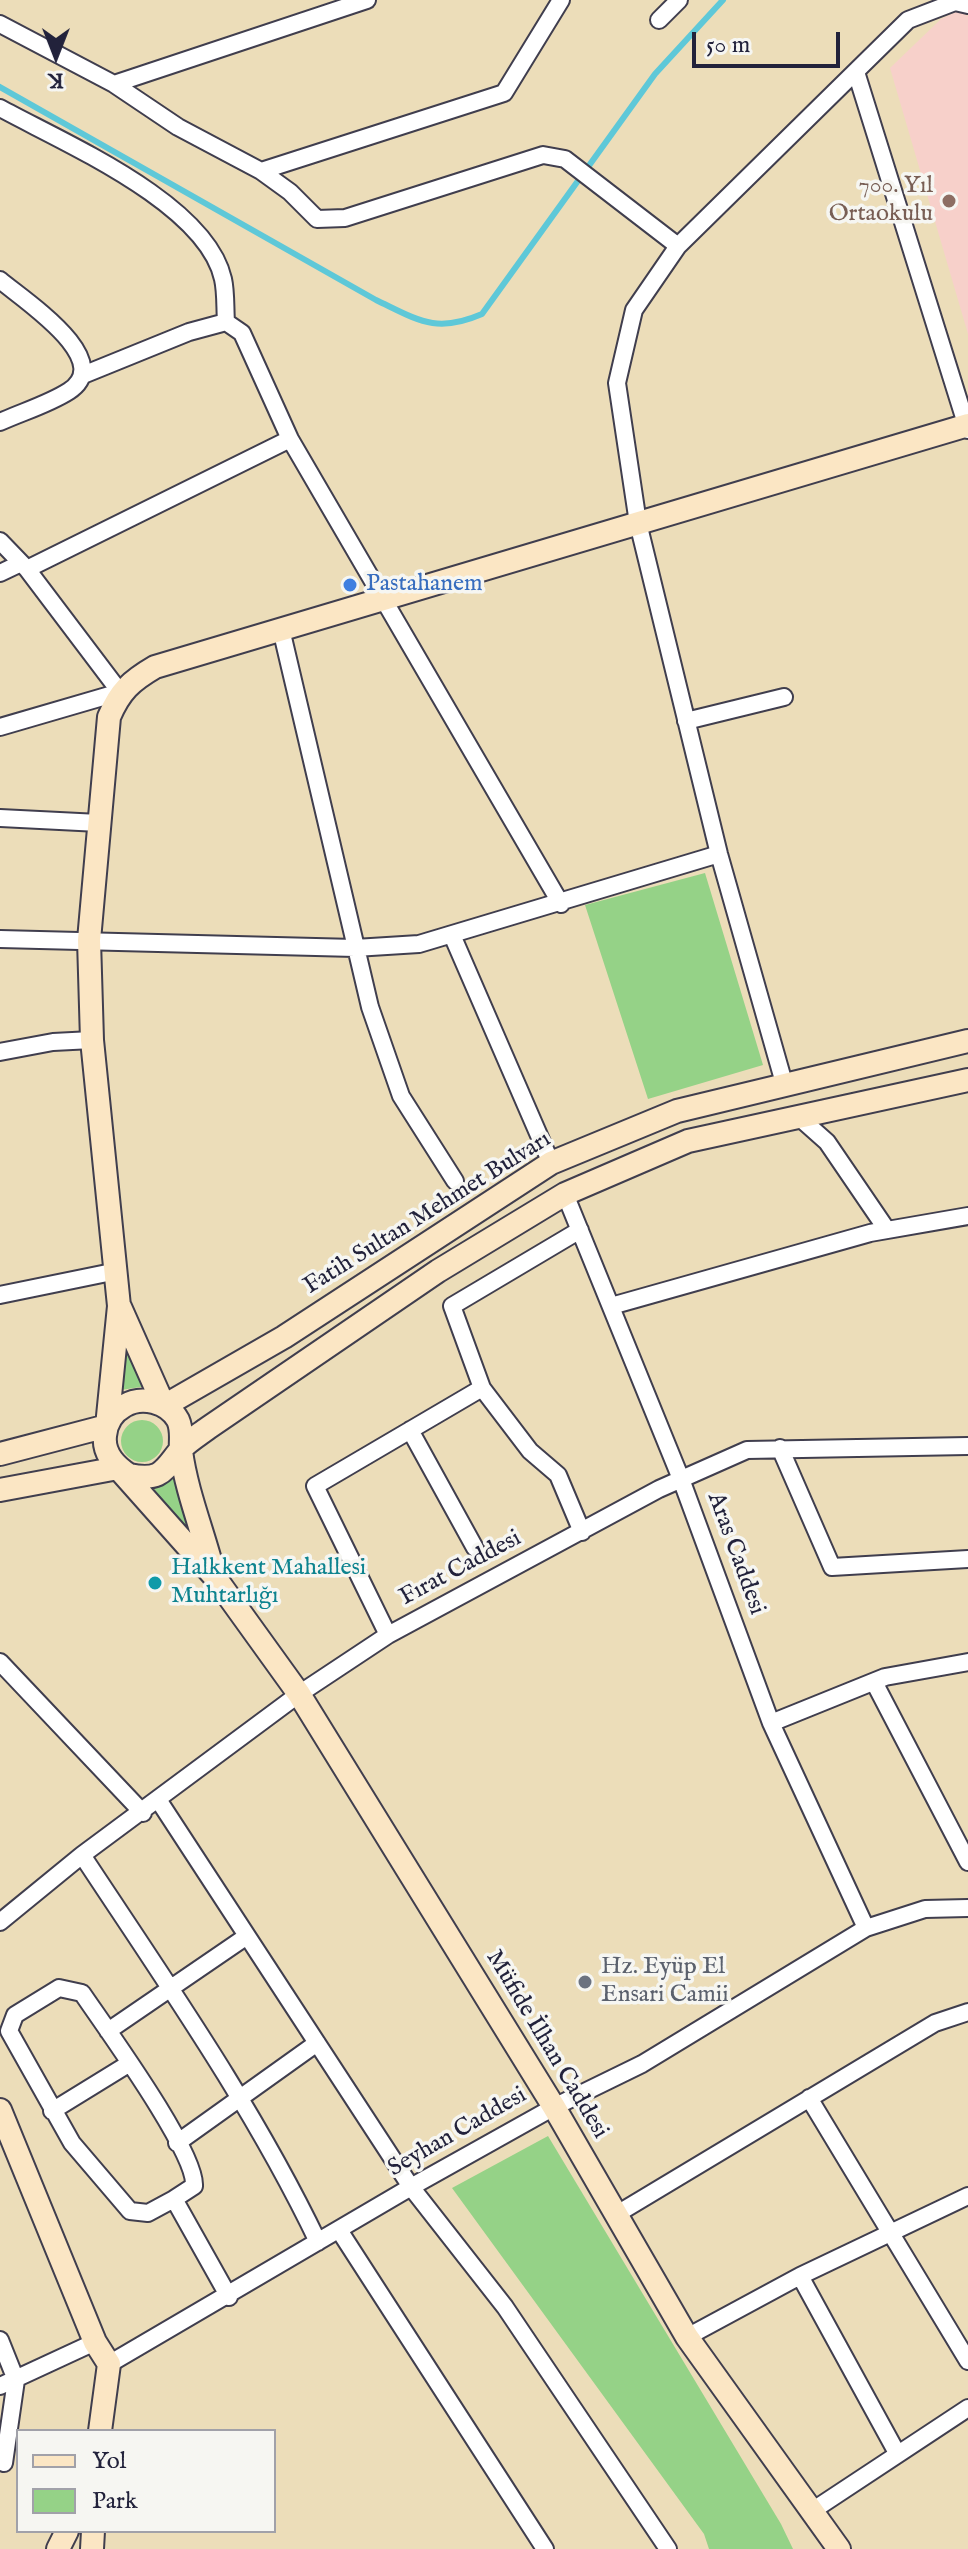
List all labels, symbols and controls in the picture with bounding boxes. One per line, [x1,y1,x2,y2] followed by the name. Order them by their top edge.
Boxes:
[16,16,96,96] north arrow
[696,16,844,66] scale bar
[706,30,750,61] text: 50 m
[48,66,64,94] text: K
[829,173,933,229] place label: 700. Yıl Ortaokulu
[940,192,958,210] marker: 700. Yıl Ortaokulu
[366,571,483,599] place label: Pastahanem
[341,576,359,594] marker: Pastahanem
[299,1126,557,1302] street label: Fatih Sultan Mehmet Bulvarı
[700,1489,770,1619] street label: Aras Caddesi
[395,1525,527,1613] street label: Fırat Caddesi
[171,1555,366,1611] place label: Halkkent Mahallesi Muhtarlığı
[146,1574,164,1592] marker: Halkkent Mahallesi Muhtarlığı
[478,1946,614,2144] street label: Müfide İlhan Caddesi
[601,1954,729,2010] place label: Hz. Eyüp El Ensari Camii
[576,1973,594,1991] marker: Hz. Eyüp El Ensari Camii
[384,2082,532,2184] street label: Seyhan Caddesi
[16,2429,276,2533] legend
[92,2446,126,2477] text: Yol
[92,2486,138,2517] text: Park

